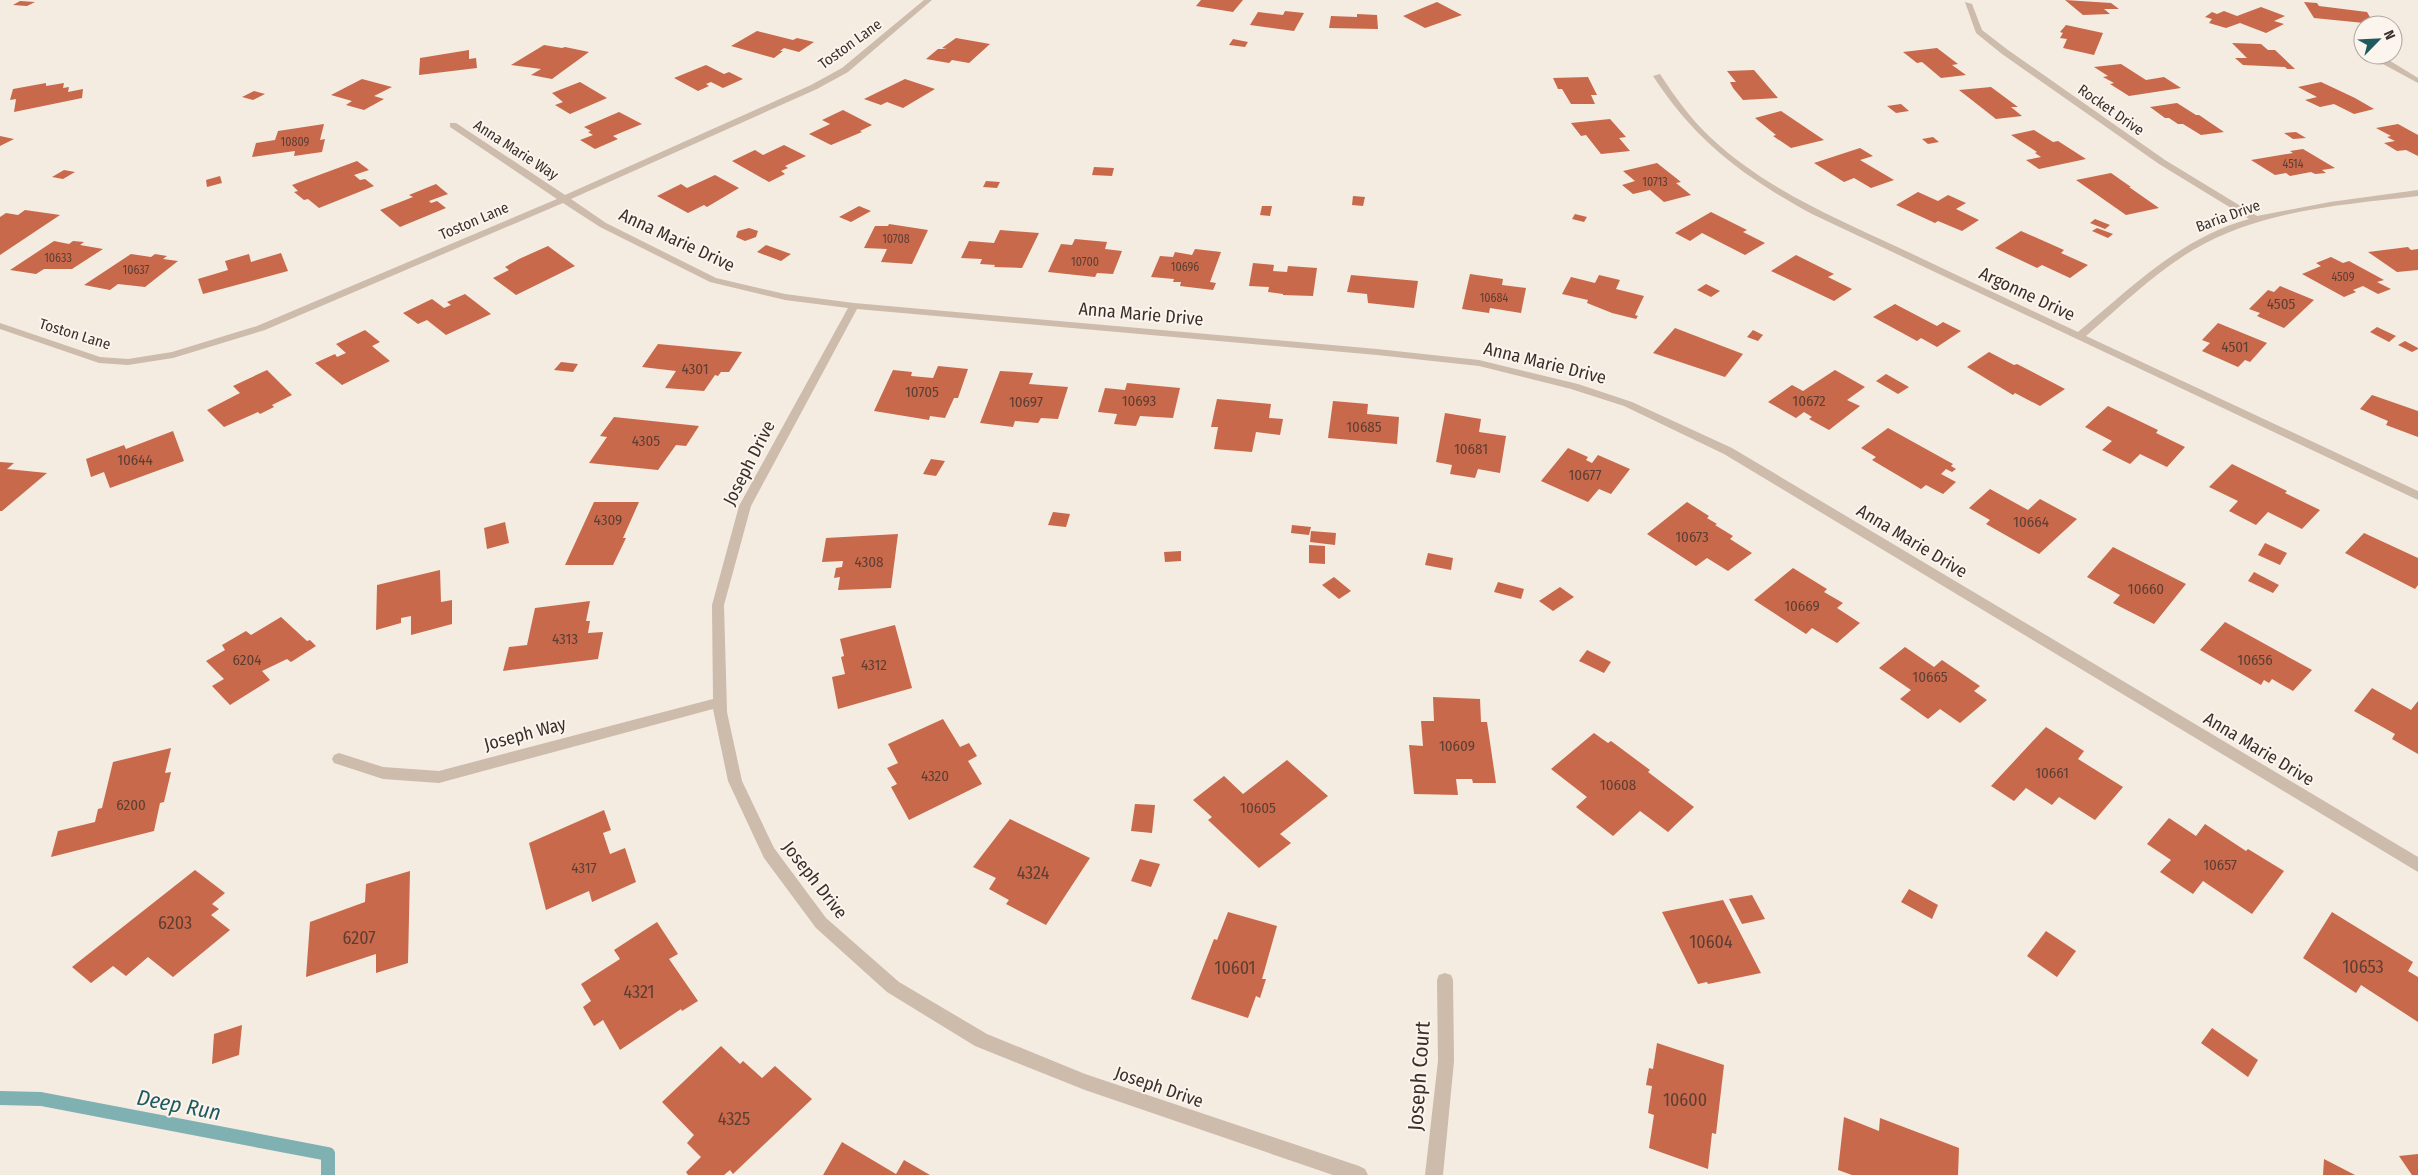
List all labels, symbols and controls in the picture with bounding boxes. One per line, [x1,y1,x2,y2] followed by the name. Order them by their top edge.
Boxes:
[815,15,885,73] street label: Toston Lane
[2353,15,2403,65] north arrow
[2380,28,2399,42] text: N
[2074,81,2148,139] street label: Rocket Drive
[470,116,562,184] street label: Anna Marie Way
[281,135,310,149] house number: 10809
[2282,157,2304,171] house number: 4514
[1642,175,1668,189] house number: 10713
[2193,196,2263,236] street label: Baria Drive
[437,198,511,244] street label: Toston Lane
[616,204,738,276] street label: Anna Marie Drive
[882,232,910,246] house number: 10708
[44,251,72,265] house number: 10633
[1071,255,1099,269] house number: 10700
[1171,260,1199,274] house number: 10696
[1976,262,2079,326] street label: Argonne Drive
[122,263,150,277] house number: 10637
[2331,270,2355,284] house number: 4509
[1480,291,1509,305] house number: 10684
[2267,295,2295,313] house number: 4505
[1078,298,1204,330] street label: Anna Marie Drive
[37,315,113,353] street label: Toston Lane
[1482,337,1608,389] street label: Anna Marie Drive
[2221,338,2249,356] house number: 4501
[681,360,709,378] house number: 4301
[905,383,939,401] house number: 10705
[1122,392,1157,410] house number: 10693
[1792,392,1826,410] house number: 10672
[1009,393,1043,411] house number: 10697
[718,417,780,509] street label: Joseph Drive
[1346,418,1382,436] house number: 10685
[632,432,660,450] house number: 4305
[1454,440,1488,458] house number: 10681
[117,451,153,469] house number: 10644
[1568,466,1602,484] house number: 10677
[1853,499,1971,583] street label: Anna Marie Drive
[594,511,622,529] house number: 4309
[2013,513,2049,531] house number: 10664
[1675,528,1709,546] house number: 10673
[854,553,884,571] house number: 4308
[2128,580,2164,598] house number: 10660
[1784,597,1820,615] house number: 10669
[552,630,578,648] house number: 4313
[233,651,262,669] house number: 6204
[2237,651,2273,669] house number: 10656
[861,656,887,674] house number: 4312
[1912,668,1948,686] house number: 10665
[2200,707,2318,791] street label: Anna Marie Drive
[482,713,568,755] street label: Joseph Way
[1439,737,1475,755] house number: 10609
[2035,764,2069,782] house number: 10661
[921,767,949,785] house number: 4320
[1600,776,1636,794] house number: 10608
[116,796,146,814] house number: 6200
[1240,799,1276,817] house number: 10605
[778,837,852,923] street label: Joseph Drive
[2203,856,2237,874] house number: 10657
[571,859,597,877] house number: 4317
[1017,862,1050,884] house number: 4324
[158,912,192,934] house number: 6203
[342,927,376,949] house number: 6207
[1689,931,1733,953] house number: 10604
[2342,956,2384,978] house number: 10653
[1214,957,1256,979] house number: 10601
[624,981,655,1003] house number: 4321
[1402,1020,1436,1132] street label: Joseph Court
[1112,1062,1206,1112] street label: Joseph Drive
[135,1084,223,1126] water label: Deep Run
[1663,1089,1707,1111] house number: 10600
[718,1108,750,1130] house number: 4325

